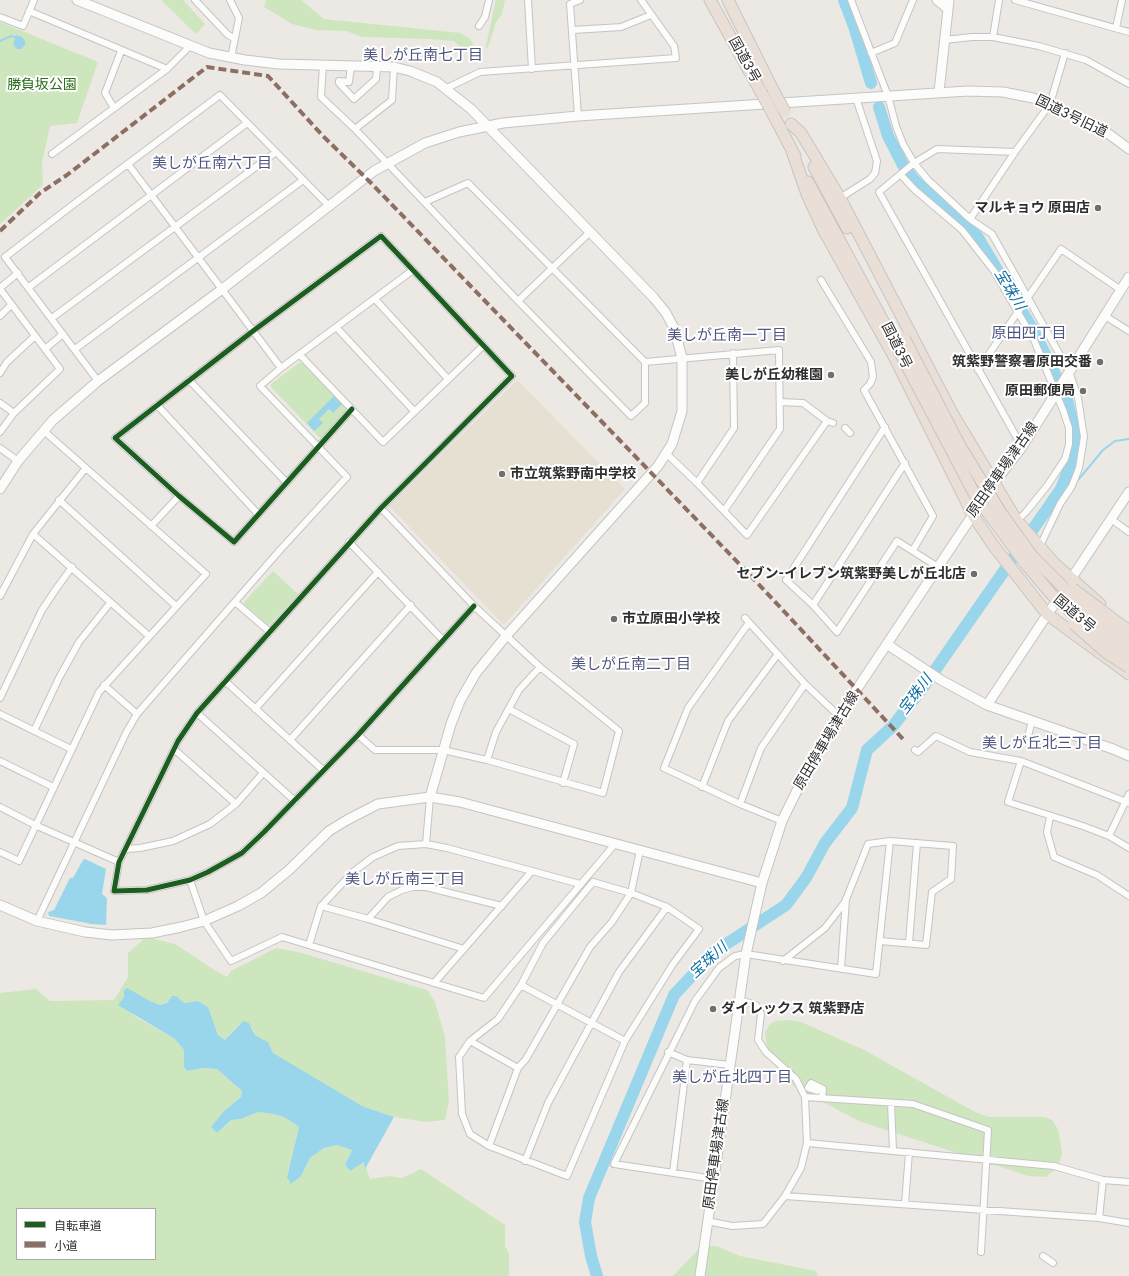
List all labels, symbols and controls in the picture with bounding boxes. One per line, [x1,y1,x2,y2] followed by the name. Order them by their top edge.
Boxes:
[725,34,763,86] street label: 国道3号
[363,47,483,65] district label: 美しが丘南七丁目
[7,77,77,93] park label: 勝負坂公園
[1032,92,1110,142] street label: 国道3号旧道
[152,155,272,173] district label: 美しが丘南六丁目
[975,200,1090,216] place label: マルキョウ 原田店
[1093,203,1103,213] marker: マルキョウ 原田店
[990,266,1028,314] water label: 宝珠川
[877,320,915,372] street label: 国道3号
[992,325,1066,343] district label: 原田四丁目
[667,327,787,345] district label: 美しが丘南一丁目
[952,354,1092,370] place label: 筑紫野警察署原田交番
[1095,357,1105,367] marker: 筑紫野警察署原田交番
[725,367,823,383] place label: 美しが丘幼稚園
[826,370,836,380] marker: 美しが丘幼稚園
[1005,383,1075,399] place label: 原田郵便局
[1078,386,1088,396] marker: 原田郵便局
[964,419,1042,521] street label: 原田停車場津古線
[510,466,636,482] place label: 市立筑紫野南中学校
[497,469,507,479] marker: 市立筑紫野南中学校
[736,566,966,582] place label: セブン-イレブン筑紫野美しが丘北店
[969,569,979,579] marker: セブン-イレブン筑紫野美しが丘北店
[1049,592,1099,636] street label: 国道3号
[622,611,720,627] place label: 市立原田小学校
[609,614,619,624] marker: 市立原田小学校
[571,656,691,674] district label: 美しが丘南二丁目
[895,672,937,718] water label: 宝珠川
[791,689,863,793] street label: 原田停車場津古線
[982,735,1102,753] district label: 美しが丘北三丁目
[345,871,465,889] district label: 美しが丘南三丁目
[686,939,732,983] water label: 宝珠川
[721,1001,864,1017] place label: ダイレックス 筑紫野店
[708,1004,718,1014] marker: ダイレックス 筑紫野店
[672,1069,792,1087] district label: 美しが丘北四丁目
[701,1097,733,1211] street label: 原田停車場津古線
[16,1208,156,1260] legend
[54,1219,102,1233] text: 自転車道
[54,1239,78,1253] text: 小道

